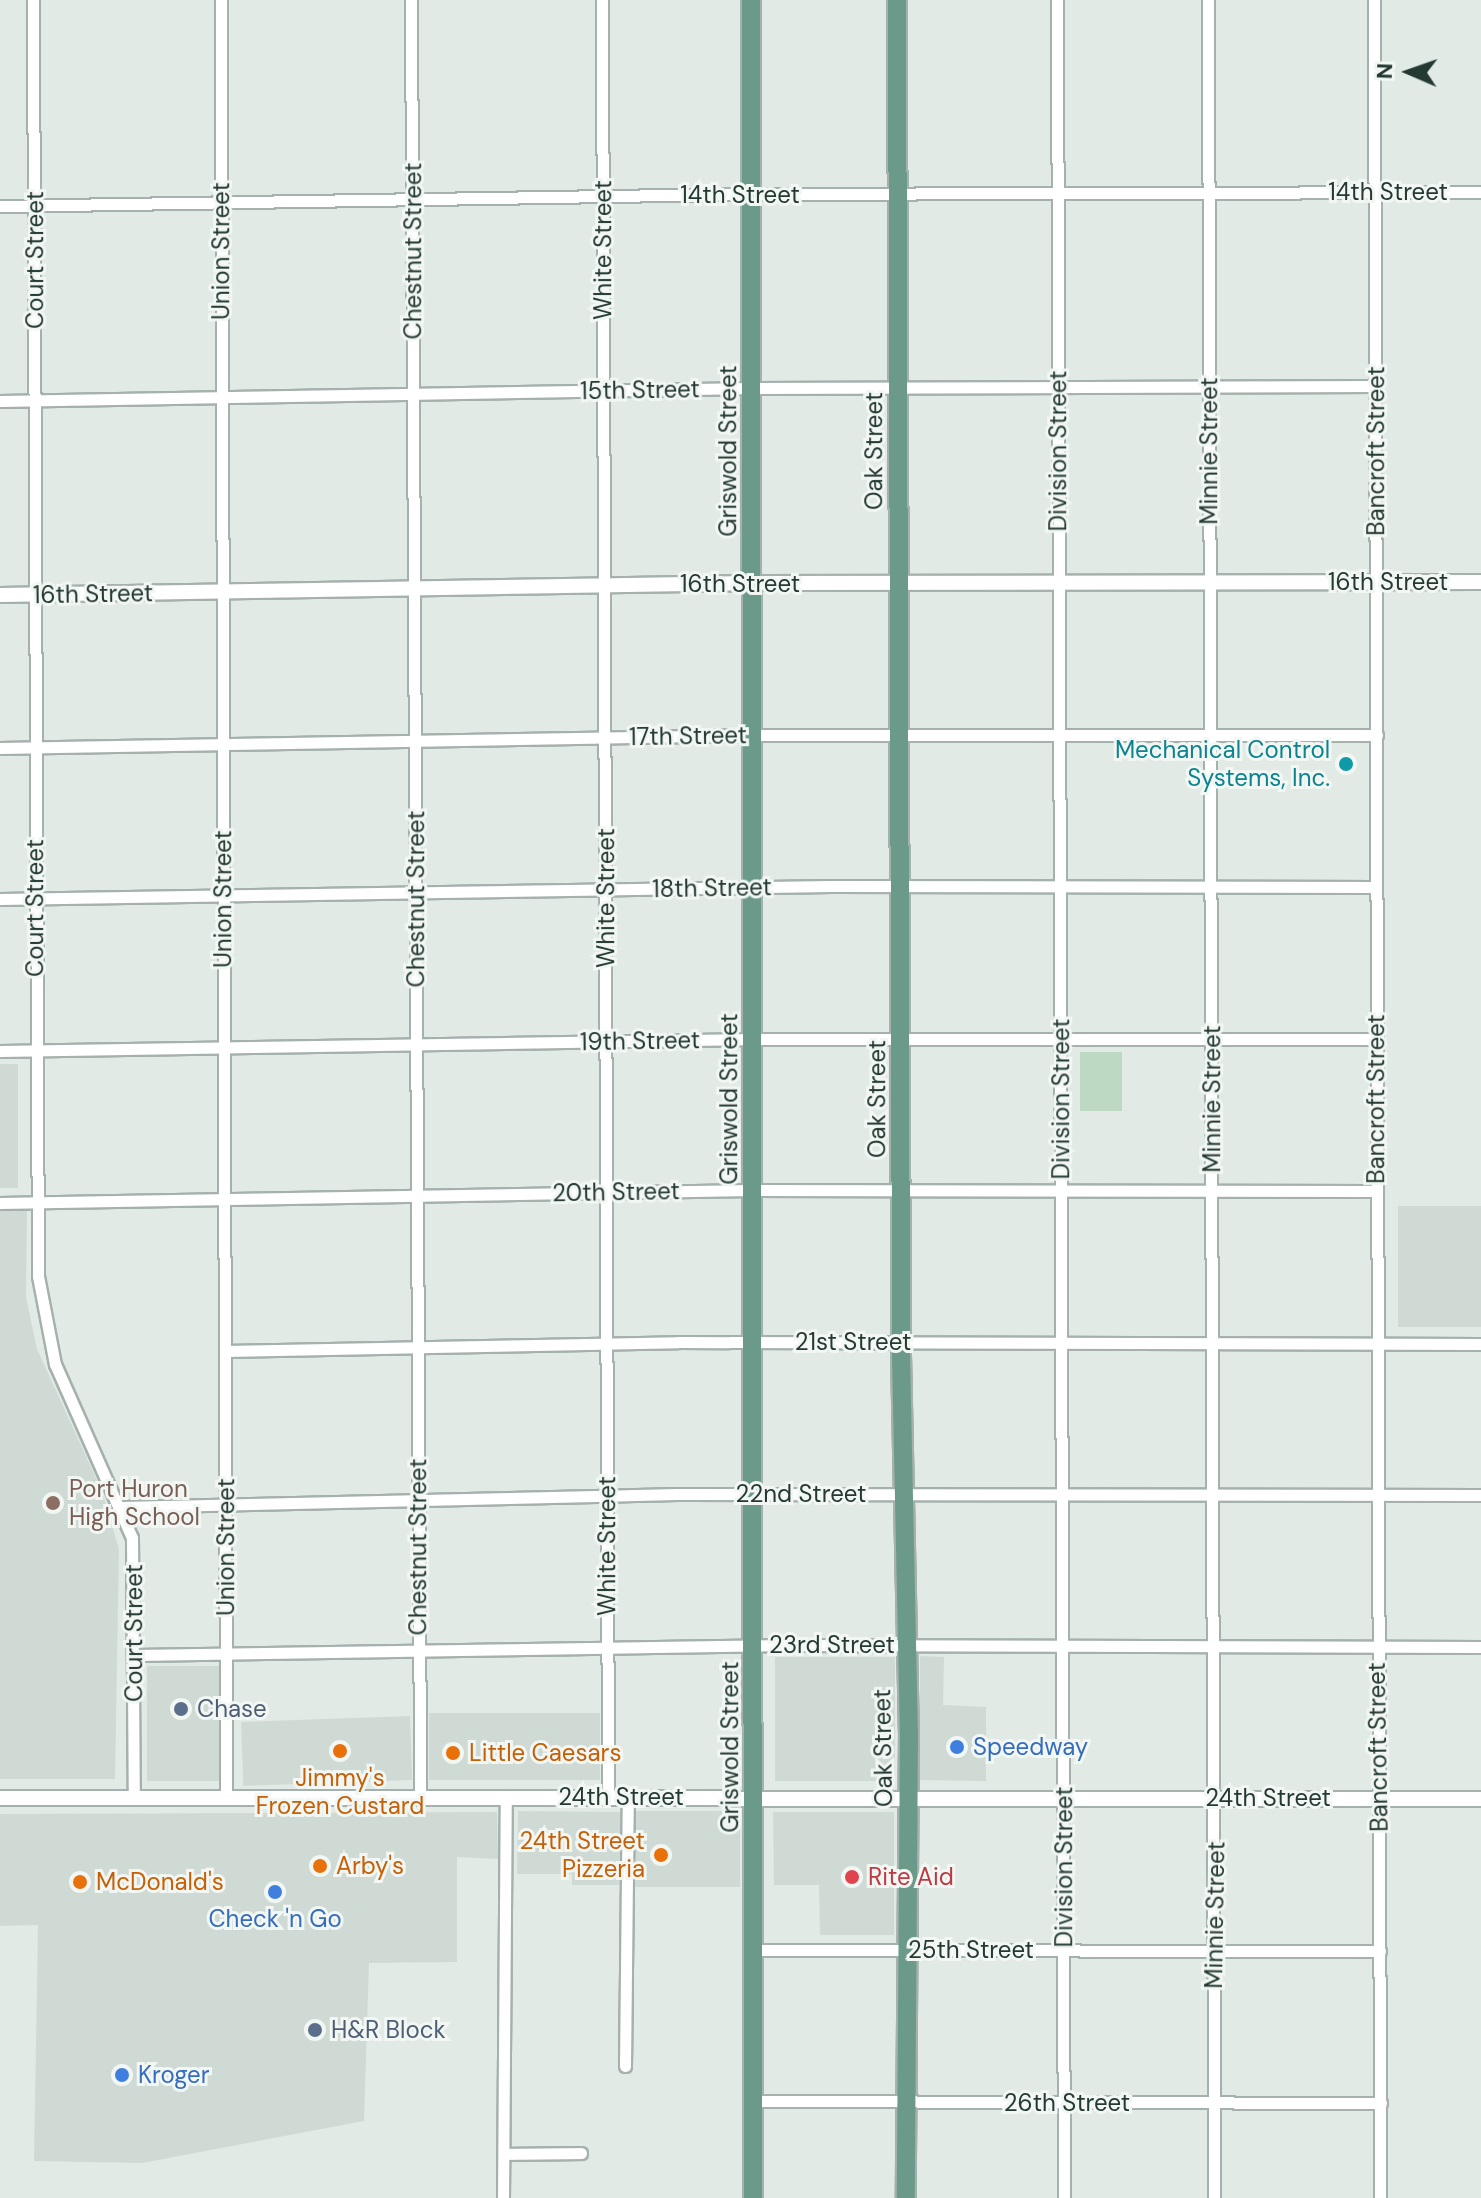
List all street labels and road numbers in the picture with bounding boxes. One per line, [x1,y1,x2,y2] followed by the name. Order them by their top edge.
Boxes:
[399,163,427,339] street label: Chestnut Street
[1328,178,1448,206] street label: 14th Street
[589,180,617,320] street label: White Street
[680,181,800,209] street label: 14th Street
[207,182,235,320] street label: Union Street
[21,191,49,329] street label: Court Street
[714,365,742,537] street label: Griswold Street
[1362,366,1390,536] street label: Bancroft Street
[1044,371,1072,531] street label: Division Street
[580,375,700,405] street label: 15th Street
[1195,377,1223,525] street label: Minnie Street
[860,392,888,510] street label: Oak Street
[1328,568,1448,596] street label: 16th Street
[680,570,800,598] street label: 16th Street
[33,579,153,609] street label: 16th Street
[629,721,747,751] street label: 17th Street
[402,811,430,987] street label: Chestnut Street
[592,828,620,968] street label: White Street
[209,830,237,968] street label: Union Street
[21,839,49,977] street label: Court Street
[652,873,772,903] street label: 18th Street
[715,1013,743,1185] street label: Griswold Street
[1362,1014,1390,1184] street label: Bancroft Street
[1047,1019,1075,1179] street label: Division Street
[1198,1025,1226,1173] street label: Minnie Street
[580,1026,700,1056] street label: 19th Street
[863,1040,891,1158] street label: Oak Street
[552,1176,680,1208] street label: 20th Street
[795,1328,911,1356] street label: 21st Street
[404,1459,432,1635] street label: Chestnut Street
[593,1476,621,1616] street label: White Street
[212,1478,240,1616] street label: Union Street
[736,1480,866,1508] street label: 22nd Street
[120,1564,148,1702] street label: Court Street
[769,1631,895,1659] street label: 23rd Street
[716,1661,744,1833] street label: Griswold Street
[1362,1662,1394,1832] street label: Bancroft Street
[868,1689,898,1807] street label: Oak Street
[558,1783,684,1811] street label: 24th Street
[1205,1784,1331,1812] street label: 24th Street
[1050,1787,1078,1947] street label: Division Street
[1199,1841,1231,1989] street label: Minnie Street
[908,1936,1034,1964] street label: 25th Street
[1004,2089,1130,2117] street label: 26th Street

